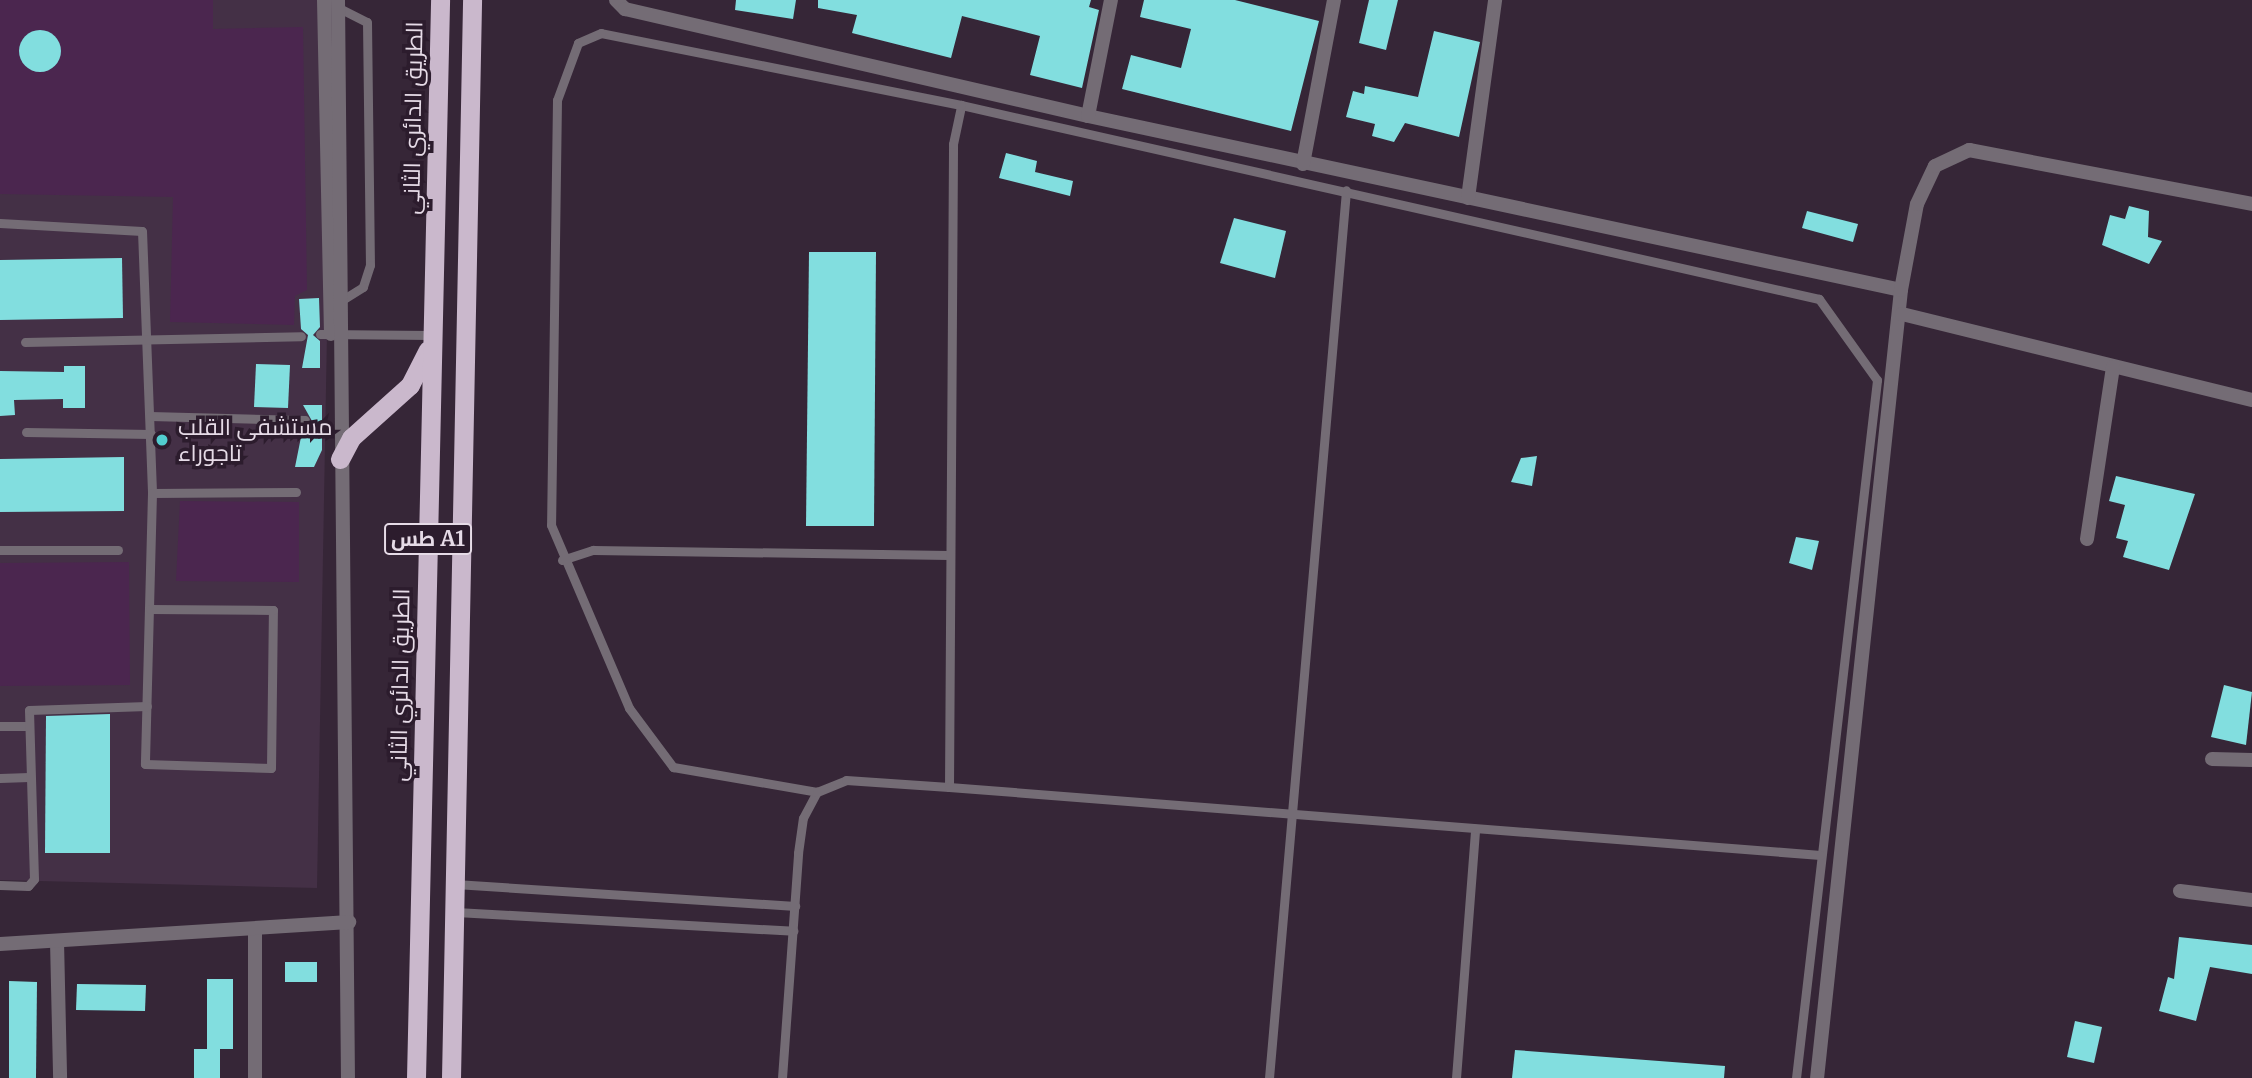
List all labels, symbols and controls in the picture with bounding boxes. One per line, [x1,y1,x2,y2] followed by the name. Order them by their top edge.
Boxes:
[398,21,428,215] street label: الطريق الدائري الثاني
[178,413,333,467] place label: مستشفى القلب تاجوراء
[152,430,172,450] marker: مستشفى القلب تاجوراء
[382,522,474,556] road number: طس A1
[385,588,415,782] street label: الطريق الدائري الثاني

